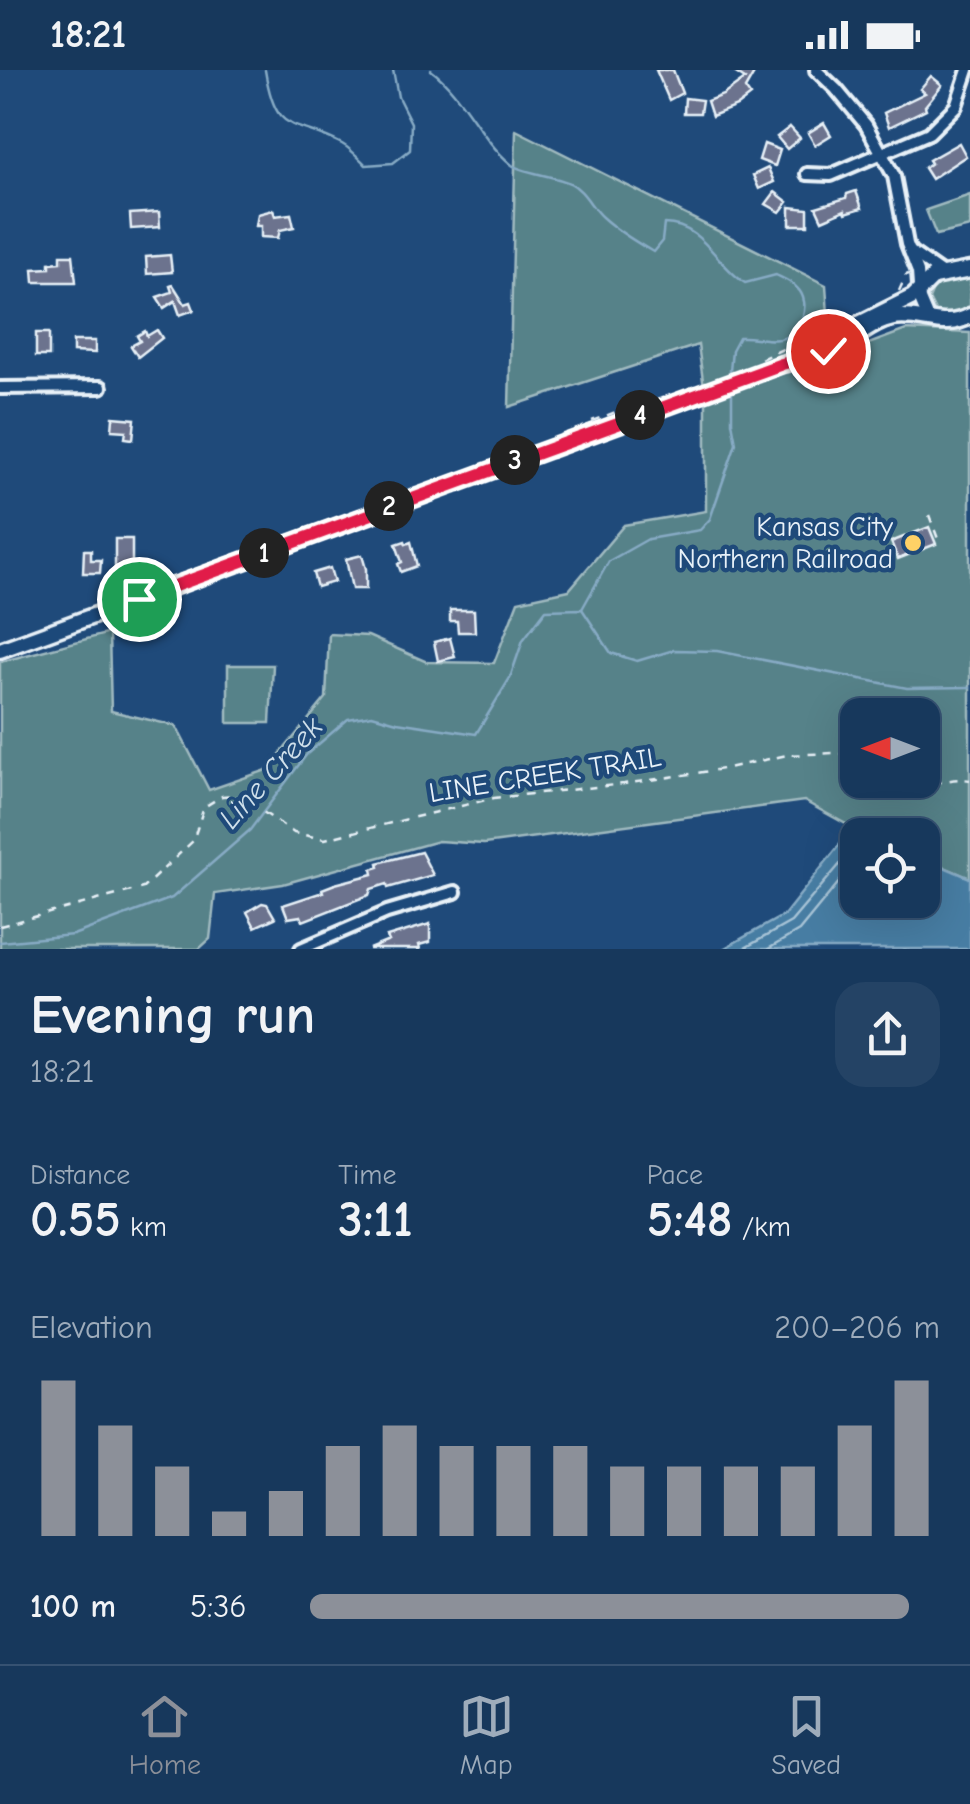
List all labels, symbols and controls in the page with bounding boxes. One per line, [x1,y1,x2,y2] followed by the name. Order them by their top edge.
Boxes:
[50,13,126,57] text: 18:21
[786,309,871,394] pin
[801,324,856,379] icon: check
[615,390,665,440] pin: 4
[633,399,647,431] text: 4
[490,435,540,485] pin: 3
[508,444,522,476] text: 3
[364,481,414,531] pin: 2
[382,490,396,522] text: 2
[678,511,893,575] place label: Kansas City Northern Railroad
[239,528,289,578] pin: 1
[902,532,924,554] marker: Kansas City Northern Railroad
[258,537,270,569] text: 1
[97,557,182,642] pin
[112,572,167,627] icon: arrive
[840,698,940,798] north arrow
[840,698,940,918] map controls
[212,710,330,836] water label: Line Creek
[427,741,663,809] street label: LINE CREEK TRAIL
[840,818,940,918] button: locate
[835,982,940,1087] button: share
[30,983,315,1047] text: Evening run
[30,1053,94,1090] text: 18:21
[30,1159,130,1191] text: Distance
[338,1159,396,1191] text: Time
[647,1159,703,1191] text: Pace
[30,1191,121,1249] text: 0.55
[338,1191,413,1249] text: 3:11
[647,1191,733,1249] text: 5:48
[121,1211,167,1243] text: km
[733,1211,791,1243] text: /km
[30,1309,153,1346] text: Elevation
[774,1309,940,1346] text: 200–206 m
[30,1588,116,1625] text: 100 m
[190,1588,247,1625] text: 5:36
[129,1689,201,1781] tab: Home
[459,1689,514,1781] tab: Map
[771,1689,841,1781] tab: Saved

